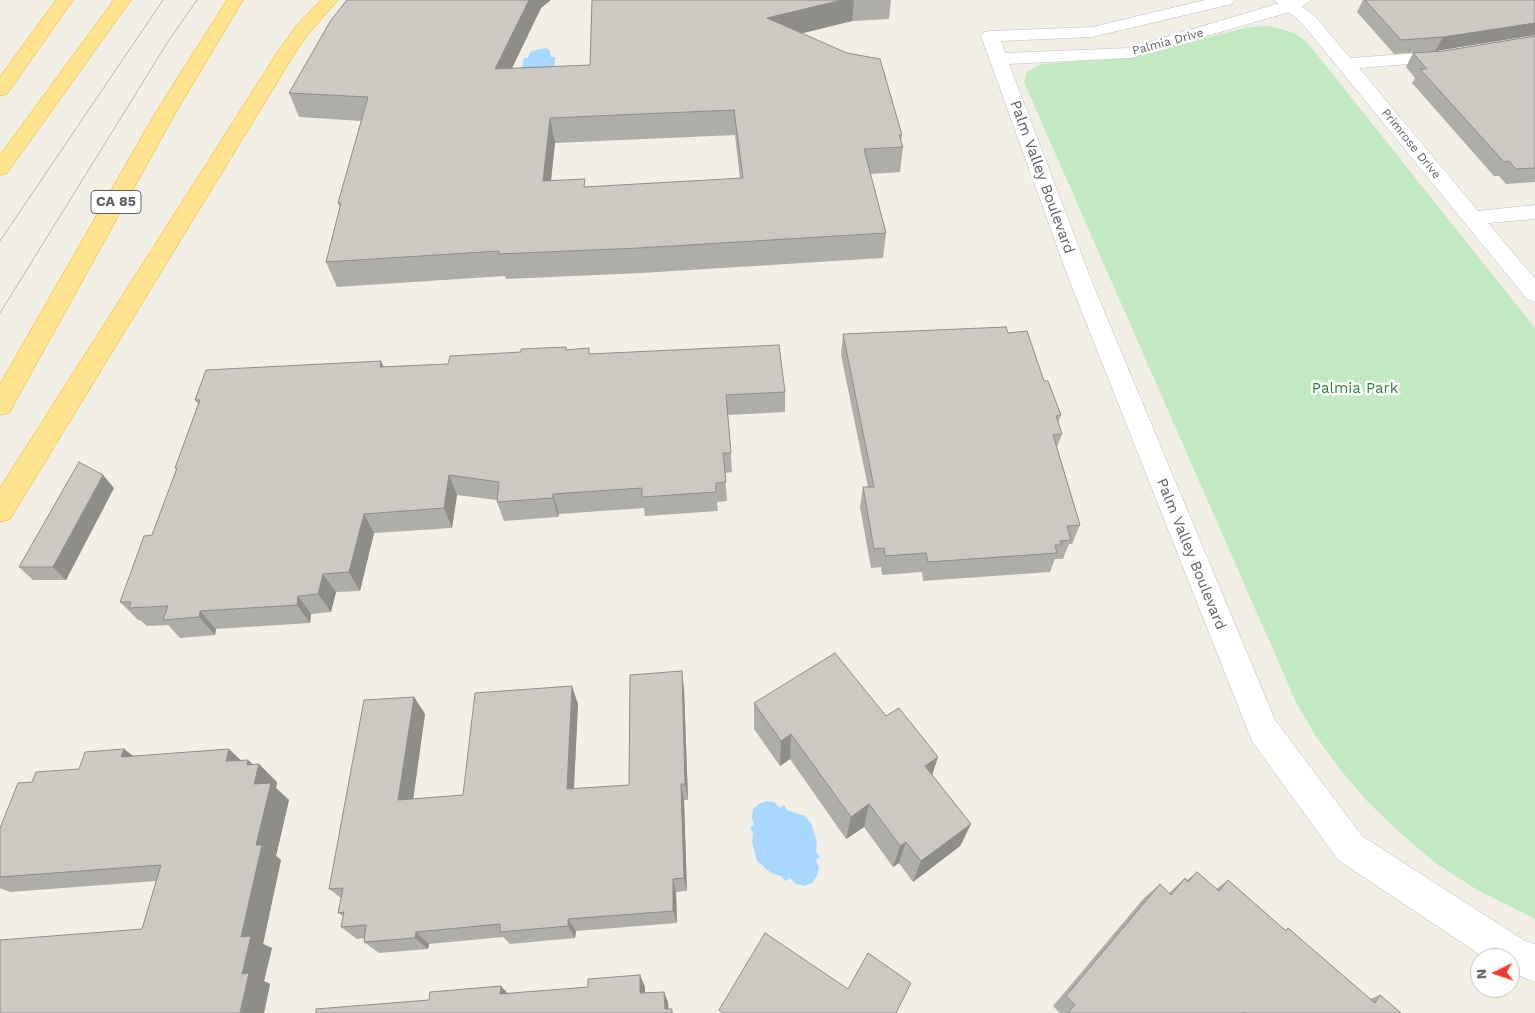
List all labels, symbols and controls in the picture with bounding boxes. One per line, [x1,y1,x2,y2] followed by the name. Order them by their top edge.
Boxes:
[1131,26,1205,58] street label: Palmia Drive
[1006,98,1078,256] street label: Palm Valley Boulevard
[1378,106,1444,182] street label: Primrose Drive
[91,190,141,213] road number: CA 85
[1312,380,1398,398] park label: Palmia Park
[1152,476,1230,632] street label: Palm Valley Boulevard
[1470,948,1520,998] north arrow
[1473,968,1489,980] text: N

